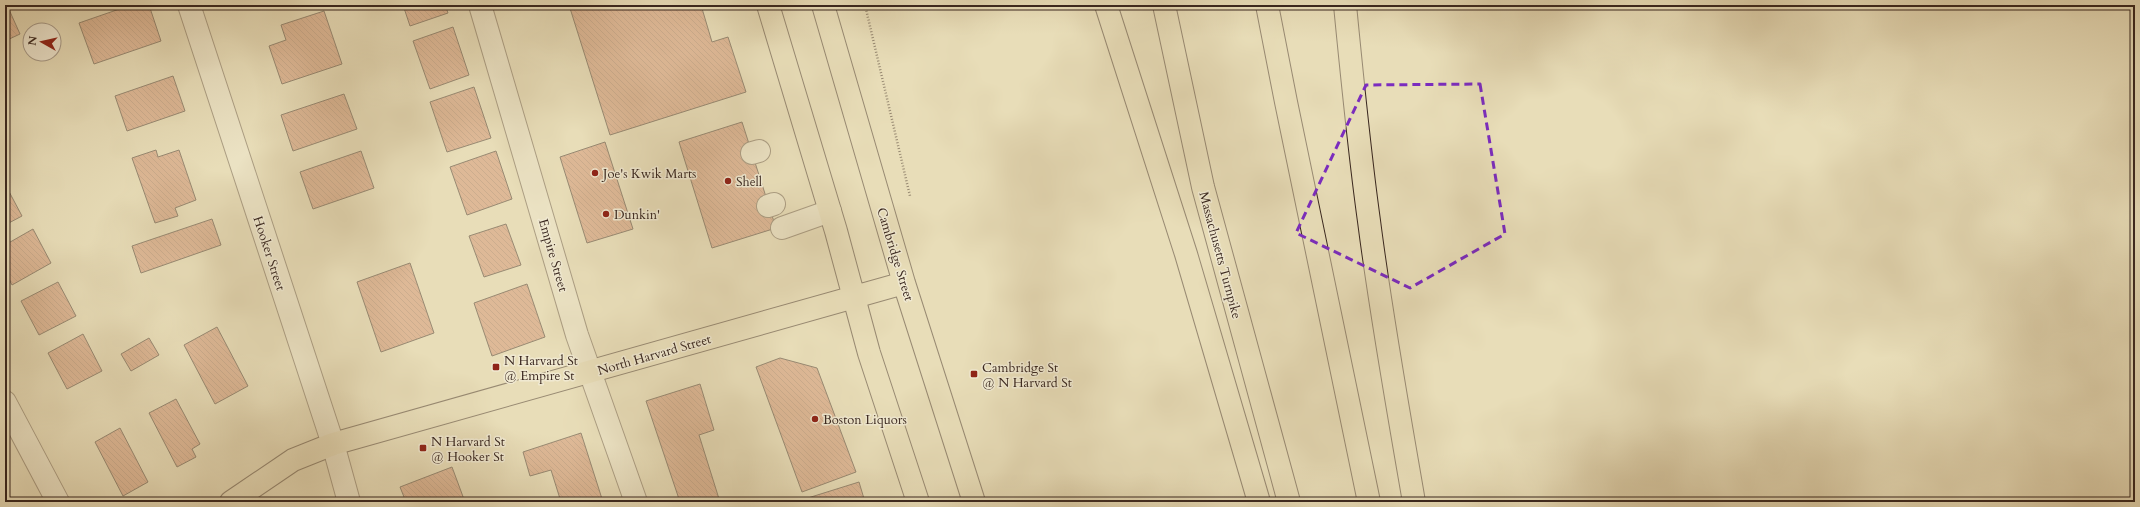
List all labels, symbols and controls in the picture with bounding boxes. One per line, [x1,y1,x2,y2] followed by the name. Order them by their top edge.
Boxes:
[22,22,62,62] north arrow
[25,34,41,46] text: N
[601,165,696,183] place label: Joe's Kwik Marts
[590,168,600,178] marker: Joe's Kwik Marts
[736,173,763,191] place label: Shell
[723,176,733,186] marker: Shell
[1194,190,1246,321] street label: Massachusetts Turnpike
[872,205,918,303] street label: Cambridge Street
[614,206,660,224] place label: Dunkin'
[601,209,611,219] marker: Dunkin'
[249,214,290,293] street label: Hooker Street
[534,217,572,294] street label: Empire Street
[595,330,713,380] street label: North Harvard Street
[504,352,578,385] place label: N Harvard St @ Empire St
[982,359,1072,392] place label: Cambridge St @ N Harvard St
[491,362,501,372] marker: N Harvard St @ Empire St
[969,369,979,379] marker: Cambridge St @ N Harvard St
[823,411,907,429] place label: Boston Liquors
[810,414,820,424] marker: Boston Liquors
[431,433,505,466] place label: N Harvard St @ Hooker St
[418,443,428,453] marker: N Harvard St @ Hooker St

